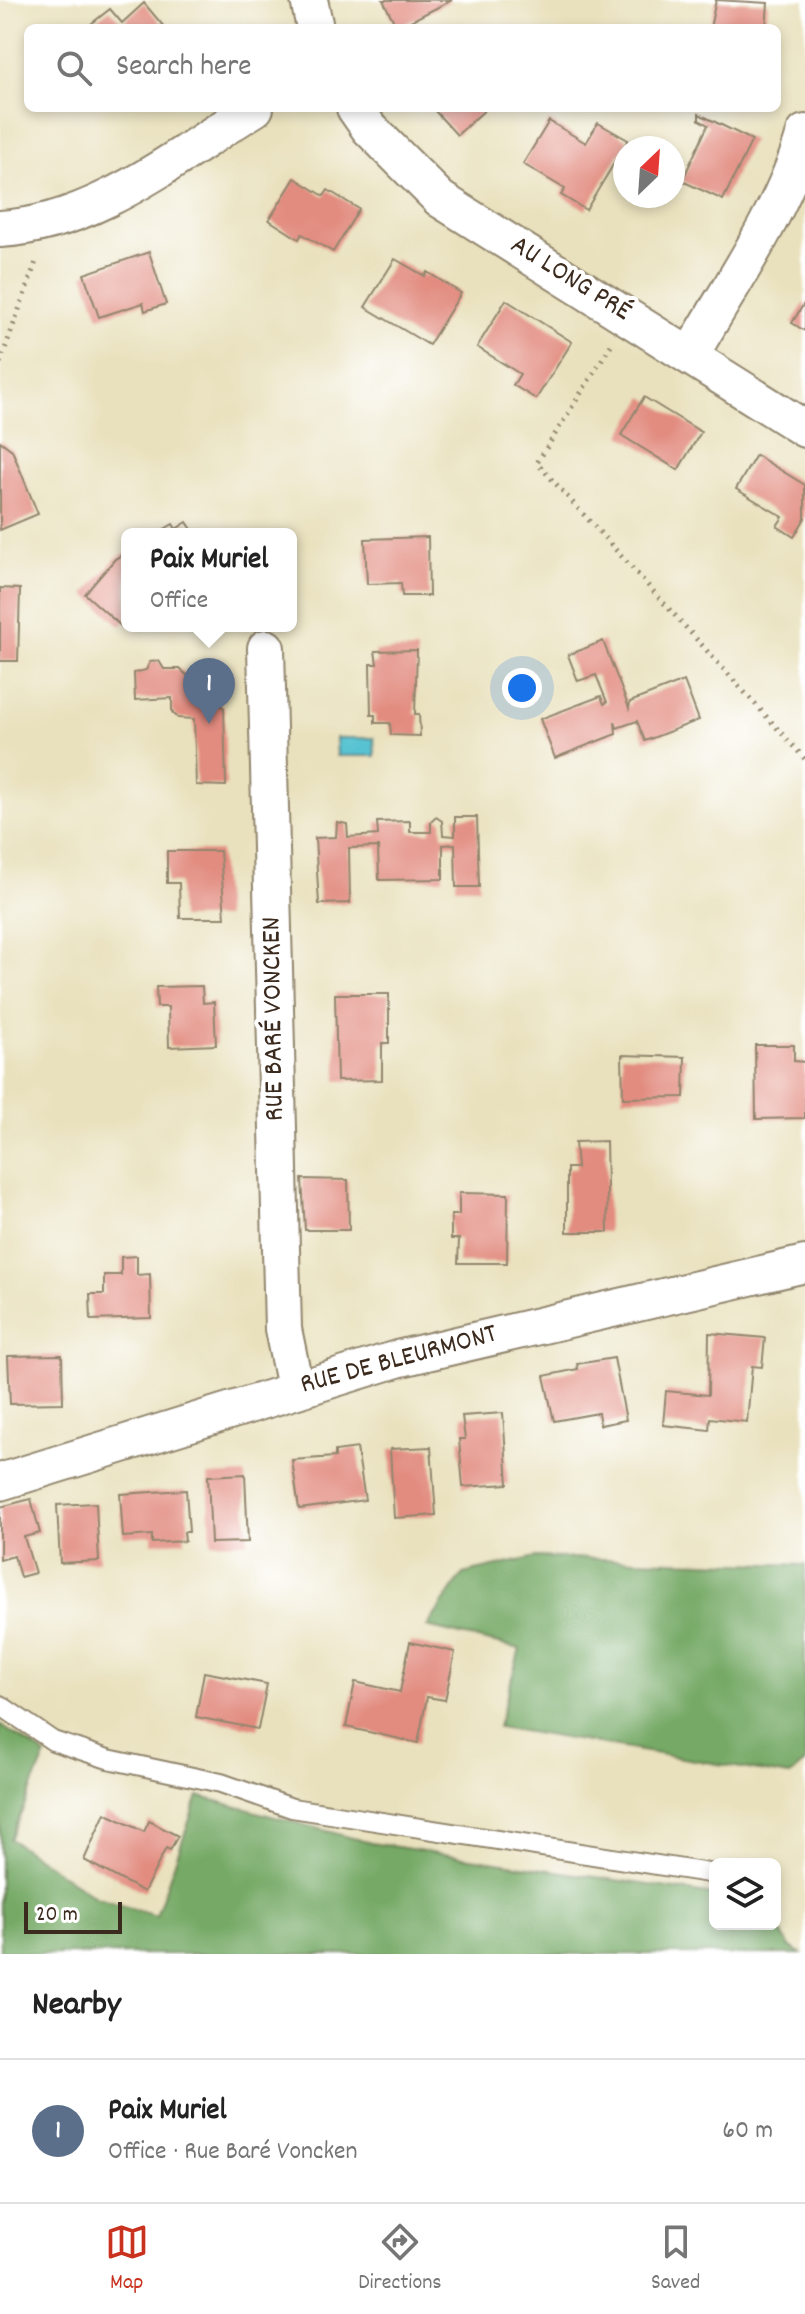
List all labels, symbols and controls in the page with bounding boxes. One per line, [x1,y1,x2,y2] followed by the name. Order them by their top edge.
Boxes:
[24,24,781,112] search box
[52,46,96,90] icon: search
[116,47,252,90] text: Search here
[613,136,685,208] north arrow
[502,227,639,333] street label: AU LONG PRÉ
[121,528,297,632] popup
[150,540,268,583] text: Paix Muriel
[150,583,208,620] text: Office
[183,658,235,724] pin: 1
[502,668,542,708] your location
[253,917,297,1121] street label: RUE BARÉ VONCKEN
[296,1316,502,1406] street label: RUE DE BLEURMONT
[709,1858,781,1930] map controls
[709,1858,781,1930] button: layers
[24,1898,122,1934] scale bar
[36,1900,78,1931] text: 20 m
[32,1982,121,2031] text: Nearby
[108,2091,227,2134] text: Paix Muriel
[55,2113,61,2150] text: 1
[722,2113,773,2150] text: 60 m
[108,2134,358,2171] text: Office · Rue Baré Voncken
[105,2220,149,2299] tab: Map
[358,2220,442,2299] tab: Directions
[651,2220,700,2299] tab: Saved

